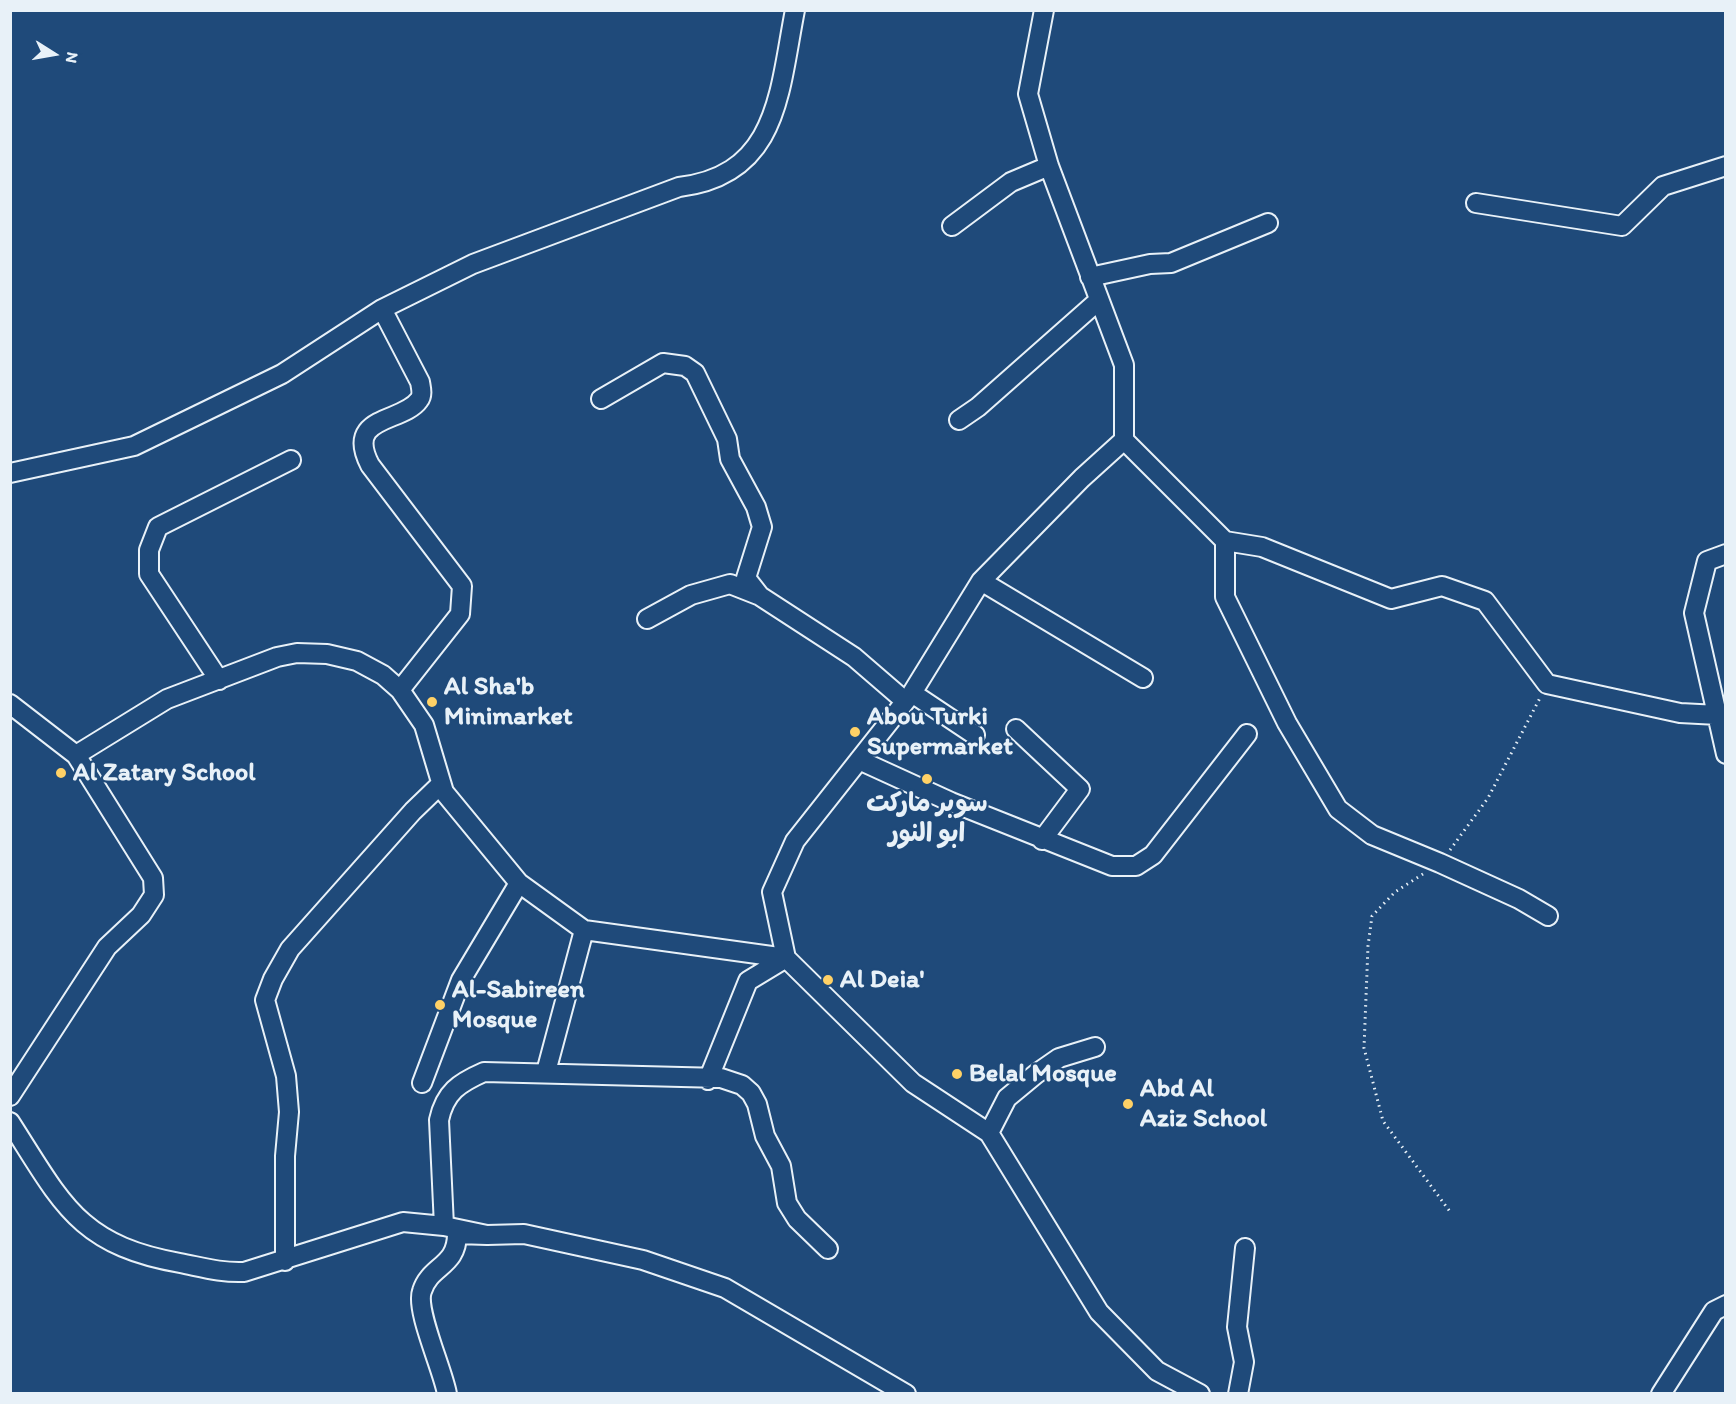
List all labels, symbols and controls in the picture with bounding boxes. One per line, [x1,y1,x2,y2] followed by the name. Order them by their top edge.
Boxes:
[24,24,84,84] north arrow
[62,50,83,65] text: N
[444,671,573,732] place label: Al Sha'b Minimarket
[425,695,439,709] marker: Al Sha'b Minimarket
[867,701,1013,762] place label: Abou Turki Supermarket
[848,725,862,739] marker: Abou Turki Supermarket
[73,757,256,789] place label: Al Zatary School
[54,766,68,780] marker: Al Zatary School
[920,772,934,786] marker: سوبر ماركت ابو النور
[866,788,988,850] place label: سوبر ماركت ابو النور
[840,964,924,996] place label: Al Deia'
[821,973,835,987] marker: Al Deia'
[452,974,585,1036] place label: Al-Sabireen Mosque
[433,998,447,1012] marker: Al-Sabireen Mosque
[969,1058,1117,1090] place label: Belal Mosque
[950,1067,964,1081] marker: Belal Mosque
[1140,1073,1267,1134] place label: Abd Al Aziz School
[1121,1097,1135,1111] marker: Abd Al Aziz School

